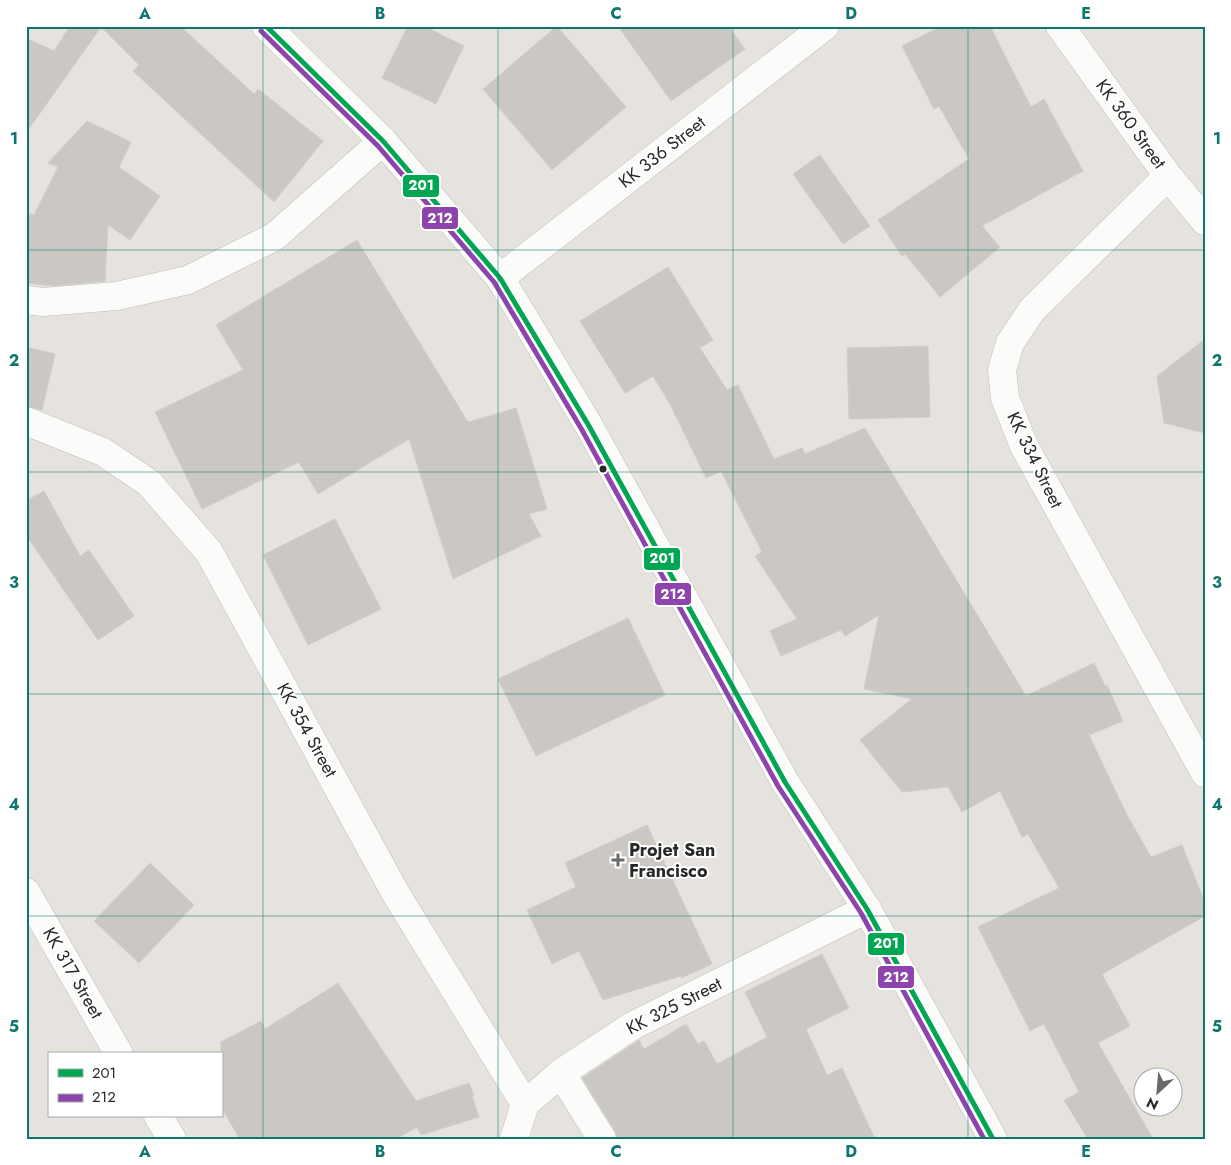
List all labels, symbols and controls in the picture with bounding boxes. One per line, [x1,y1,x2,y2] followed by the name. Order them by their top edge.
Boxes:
[138,2,151,25] text: A
[375,2,385,25] text: B
[610,2,622,25] text: C
[845,2,857,25] text: D
[1081,2,1091,25] text: E
[1090,74,1173,175] street label: KK 360 Street
[613,109,712,194] street label: KK 336 Street
[10,127,18,150] text: 1
[1213,127,1221,150] text: 1
[402,174,440,198] line badge: 201
[408,175,434,195] text: 201
[421,206,459,230] line badge: 212
[427,208,453,228] text: 212
[9,349,19,372] text: 2
[1212,349,1222,372] text: 2
[1000,407,1070,513] street label: KK 334 Street
[598,464,608,474] unlabelled marker
[643,547,681,571] line badge: 201
[649,548,675,568] text: 201
[9,571,19,594] text: 3
[1212,571,1222,594] text: 3
[654,582,692,606] line badge: 212
[660,584,686,604] text: 212
[270,678,344,783] street label: KK 354 Street
[8,793,20,816] text: 4
[1211,793,1223,816] text: 4
[629,837,715,884] place label: Projet San Francisco
[611,853,625,867] marker: Projet San Francisco
[36,923,110,1024] street label: KK 317 Street
[867,932,905,956] line badge: 201
[873,933,899,953] text: 201
[877,965,915,989] line badge: 212
[883,967,909,987] text: 212
[622,970,727,1041] street label: KK 325 Street
[9,1015,19,1038] text: 5
[1212,1015,1222,1038] text: 5
[48,1052,222,1118] legend
[92,1062,116,1084] text: 201
[1134,1068,1184,1118] north arrow
[92,1086,116,1108] text: 212
[1143,1092,1162,1115] text: N
[138,1140,151,1163] text: A
[375,1140,385,1163] text: B
[610,1140,622,1163] text: C
[845,1140,857,1163] text: D
[1081,1140,1091,1163] text: E

